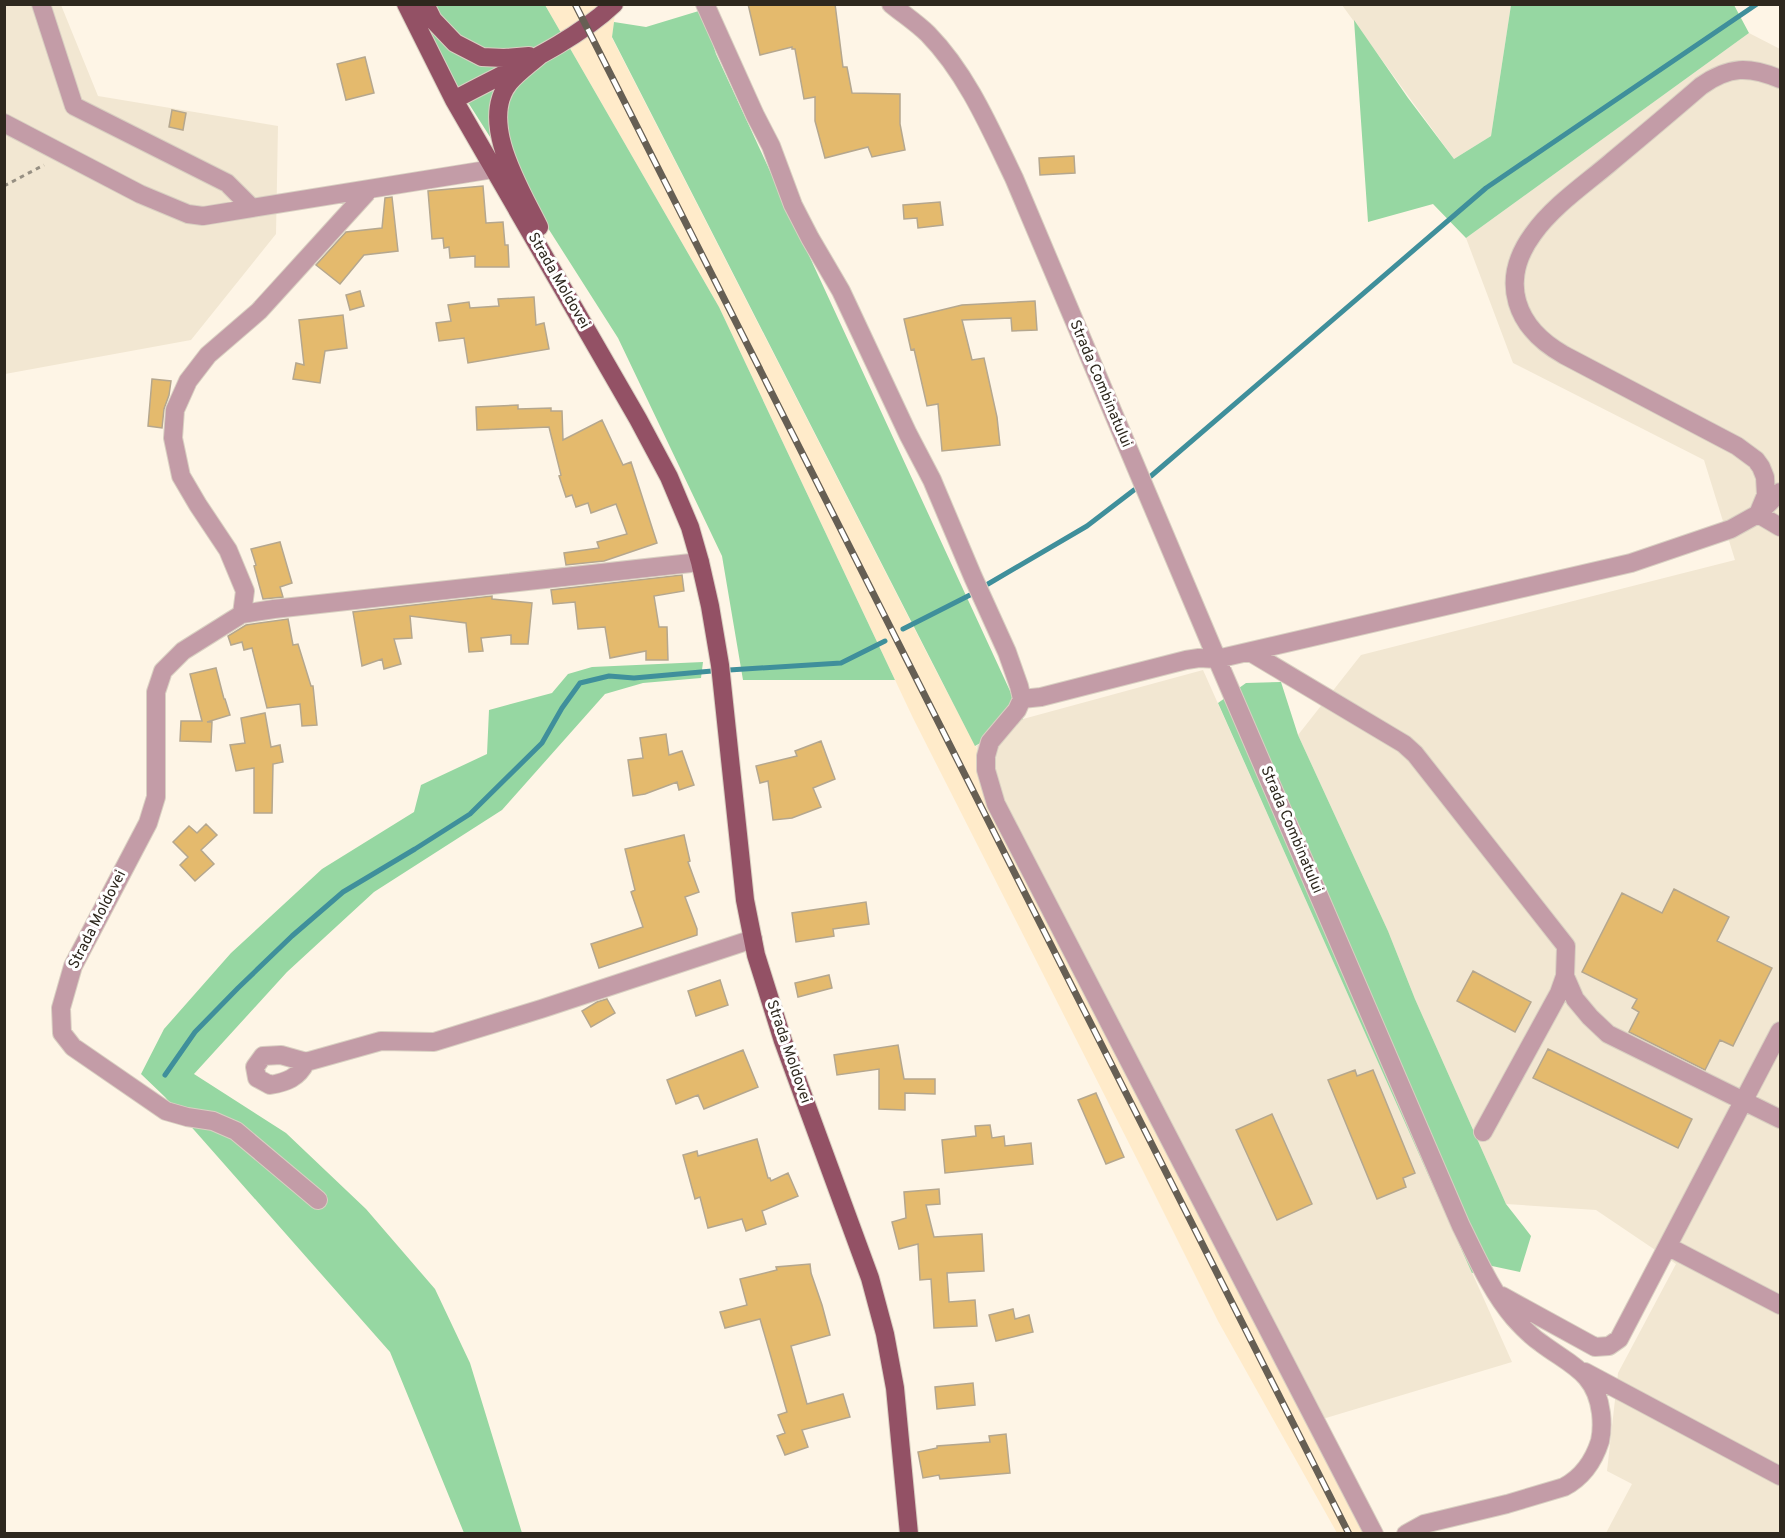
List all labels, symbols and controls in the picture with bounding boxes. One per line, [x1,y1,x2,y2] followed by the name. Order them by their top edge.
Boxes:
[523,229,593,333] street label: Strada Moldovei
[1065,317,1135,451] street label: Strada Combinatului
[1256,763,1326,897] street label: Strada Combinatului
[65,868,131,972] street label: Strada Moldovei
[761,998,815,1106] street label: Strada Moldovei

